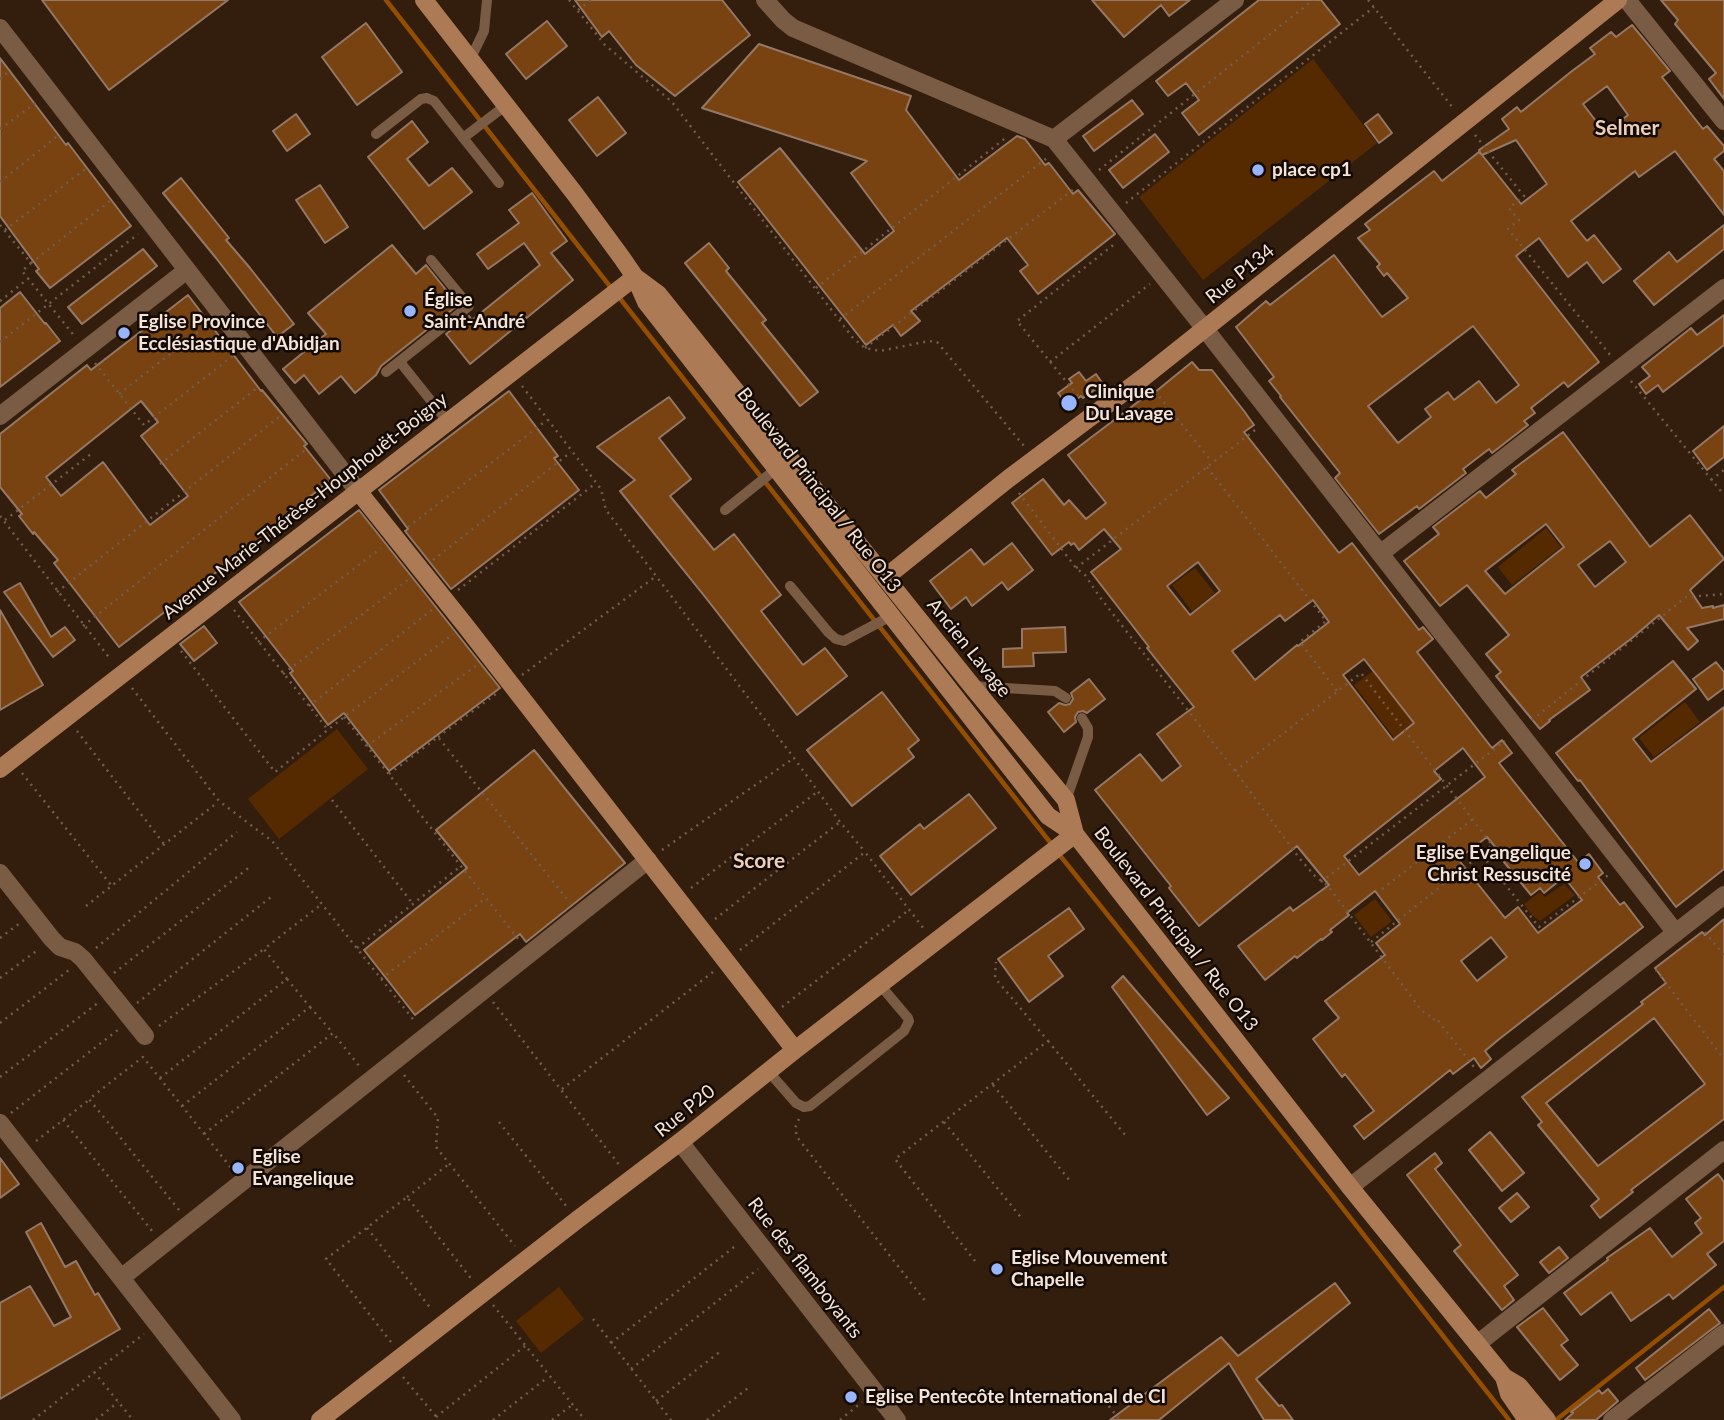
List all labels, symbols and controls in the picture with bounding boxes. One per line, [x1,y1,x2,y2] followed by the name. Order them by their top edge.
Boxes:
[1595,115,1659,141] district label: Selmer
[1272,159,1352,181] place label: place cp1
[1250,162,1266,178] marker: place cp1
[1201,240,1279,308] street label: Rue P134
[424,289,525,333] place label: Église Saint-André
[402,303,418,319] marker: Église Saint-André
[138,311,340,355] place label: Eglise Province Ecclésiastique d'Abidjan
[116,325,132,341] marker: Eglise Province Ecclésiastique d'Abidjan
[1085,381,1173,425] place label: Clinique Du Lavage
[732,383,906,597] street label: Boulevard Principal / Rue O13
[158,388,452,624] street label: Avenue Marie-Thérèse-Houphouët-Boigny
[1059,393,1079,413] marker: Clinique Du Lavage
[922,594,1016,702] street label: Ancien Lavage
[1089,822,1263,1036] street label: Boulevard Principal / Rue O13
[1416,842,1571,886] place label: Eglise Evangelique Christ Ressuscité
[733,848,785,874] district label: Score
[1577,856,1593,872] marker: Eglise Evangelique Christ Ressuscité
[650,1080,720,1142] street label: Rue P20
[252,1146,354,1190] place label: Eglise Evangelique
[230,1160,246,1176] marker: Eglise Evangelique
[743,1193,867,1343] street label: Rue des flamboyants
[1011,1247,1167,1291] place label: Eglise Mouvement Chapelle
[989,1261,1005,1277] marker: Eglise Mouvement Chapelle
[865,1386,1166,1408] place label: Eglise Pentecôte International de CI
[843,1389,859,1405] marker: Eglise Pentecôte International de CI

